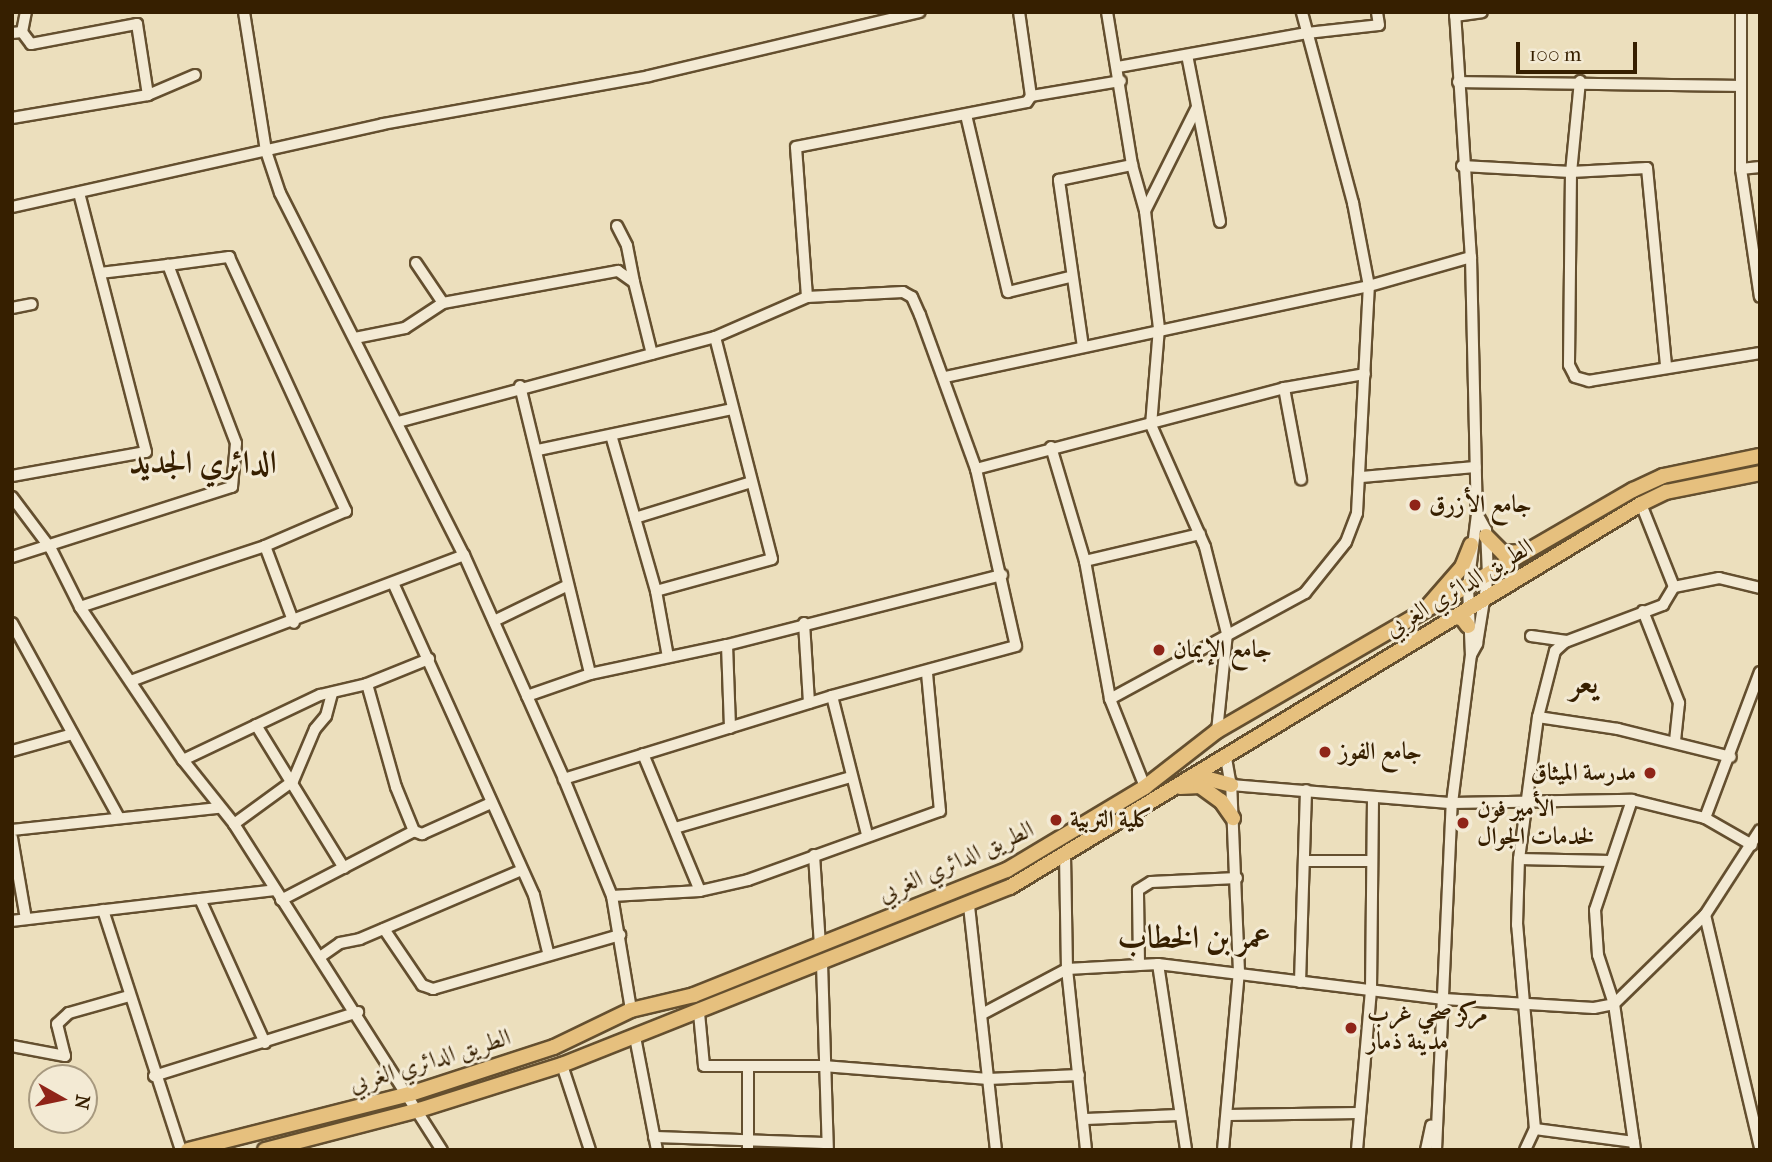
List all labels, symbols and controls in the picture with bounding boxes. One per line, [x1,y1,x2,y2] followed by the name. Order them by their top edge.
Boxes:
[1520,28,1641,72] scale bar
[1529,42,1582,66] text: 100 m
[129,444,277,482] district label: الدائري الجديد
[1429,491,1532,519] place label: جامع الأزرق
[1407,497,1423,513] marker: جامع الأزرق
[1380,533,1538,643] street label: الطريق الدائري الغربي
[1173,636,1272,664] place label: جامع الإيمان
[1151,642,1167,658] marker: جامع الإيمان
[1570,664,1598,702] district label: يعر
[1339,738,1422,766] place label: جامع الفوز
[1317,744,1333,760] marker: جامع الفوز
[1530,759,1636,787] place label: مدرسة الميثاق
[1642,765,1658,781] marker: مدرسة الميثاق
[1477,795,1594,851] place label: الأمير فون لخدمات الجوال
[1070,806,1152,834] place label: كلية التربية
[1048,812,1064,828] marker: كلية التربية
[874,815,1038,909] street label: الطريق الدائري الغربي
[1455,815,1471,831] marker: الأمير فون لخدمات الجوال
[1117,919,1271,957] district label: عمر بن الخطاب
[1367,1000,1488,1056] place label: مركز صحي غرب مدينة ذمار
[1341,1018,1361,1038] marker: مركز صحي غرب مدينة ذمار
[346,1023,514,1099] street label: الطريق الدائري الغربي
[28,1064,98,1134] north arrow
[70,1093,94,1111] text: N

